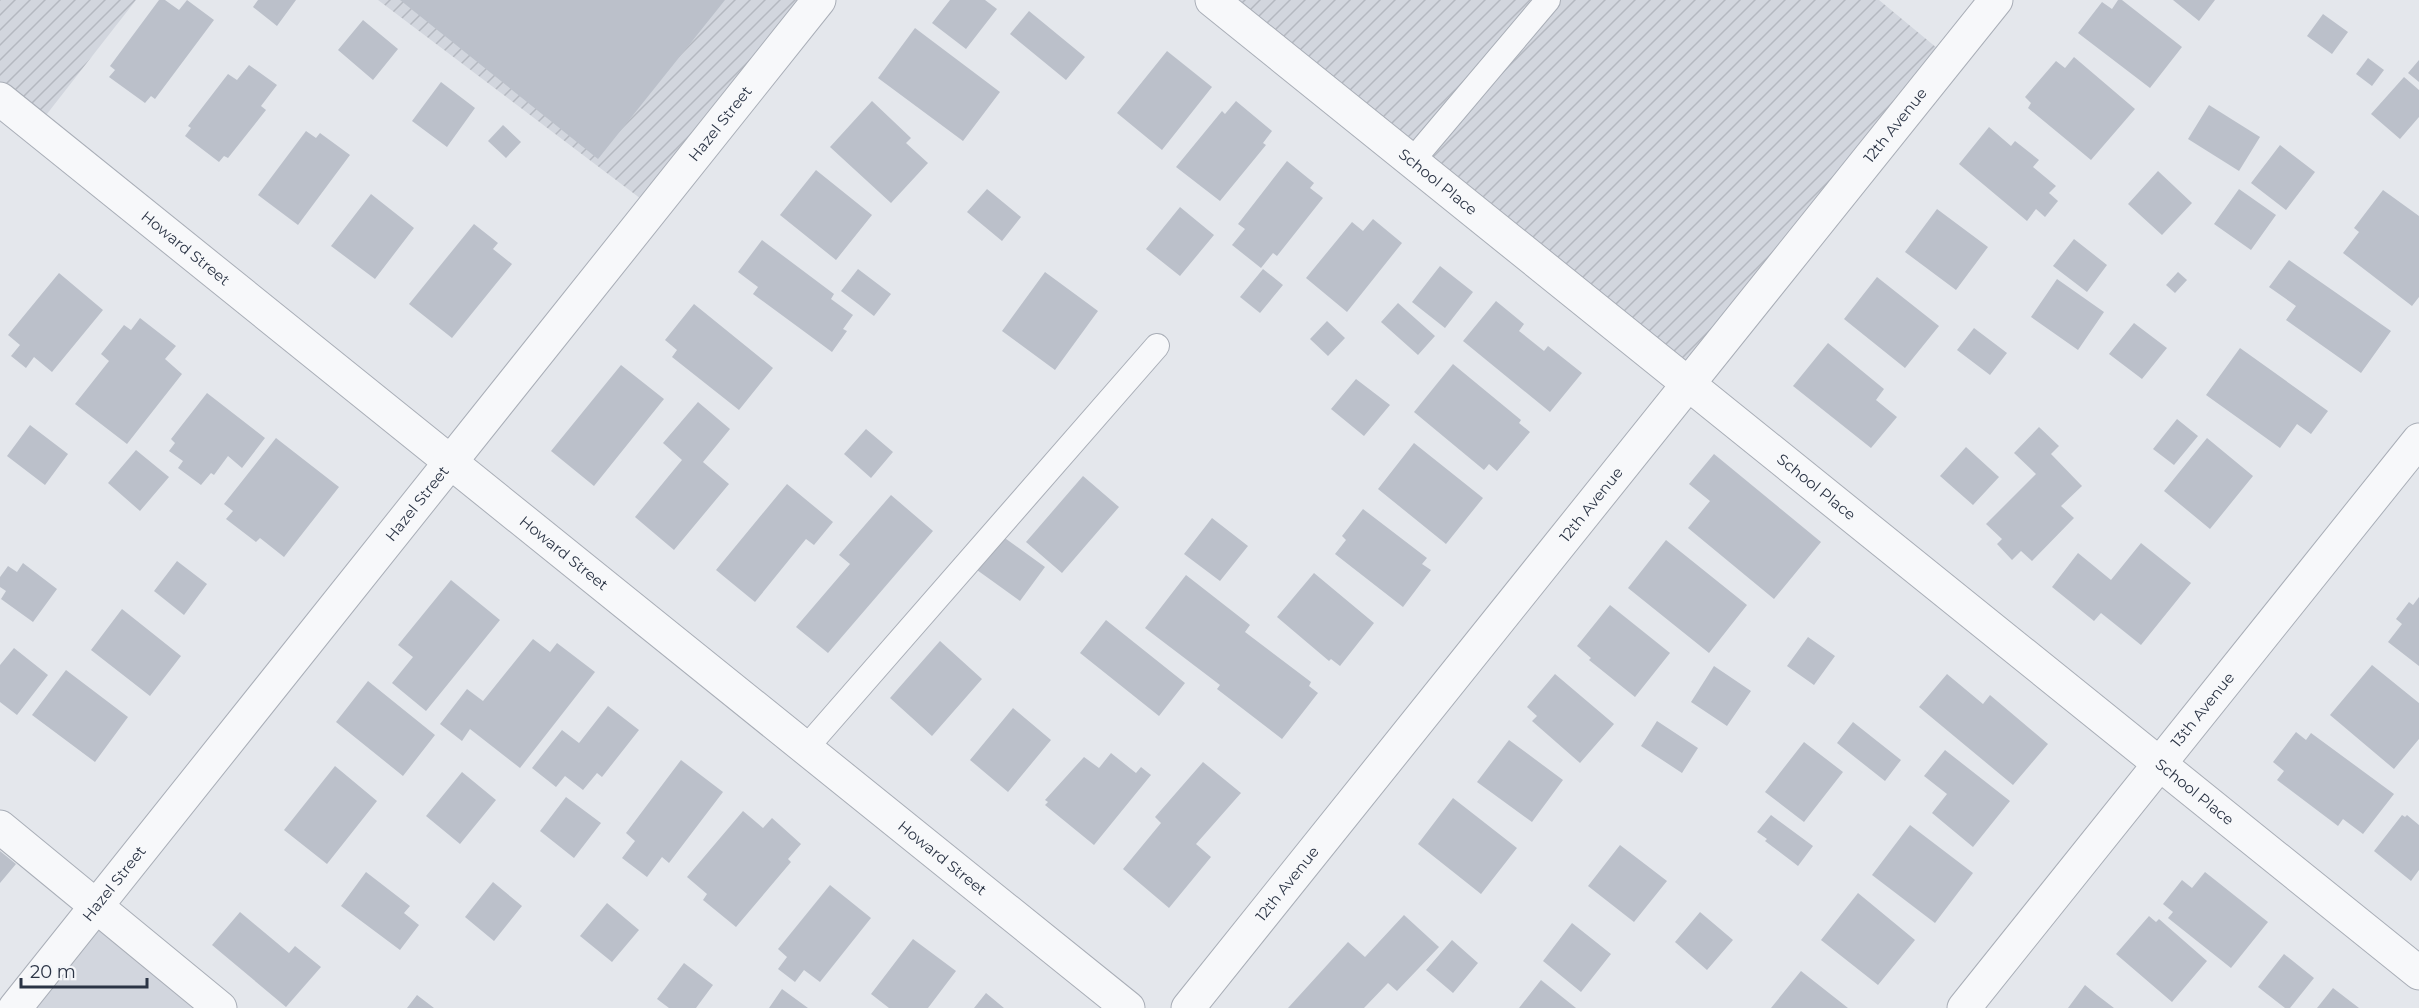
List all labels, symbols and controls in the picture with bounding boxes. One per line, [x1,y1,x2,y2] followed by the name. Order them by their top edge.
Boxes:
[684,82,756,165] street label: Hazel Street
[1859,84,1931,167] street label: 12th Avenue
[1395,144,1481,219] street label: School Place
[137,207,234,289] street label: Howard Street
[1773,449,1860,524] street label: School Place
[381,462,453,545] street label: Hazel Street
[1555,463,1627,546] street label: 12th Avenue
[516,511,612,594] street label: Howard Street
[2167,668,2238,751] street label: 13th Avenue
[2152,754,2238,829] street label: School Place
[894,816,991,899] street label: Howard Street
[78,842,150,925] street label: Hazel Street
[1251,842,1323,925] street label: 12th Avenue
[21,951,147,989] scale bar
[30,961,76,983] text: 20 m

